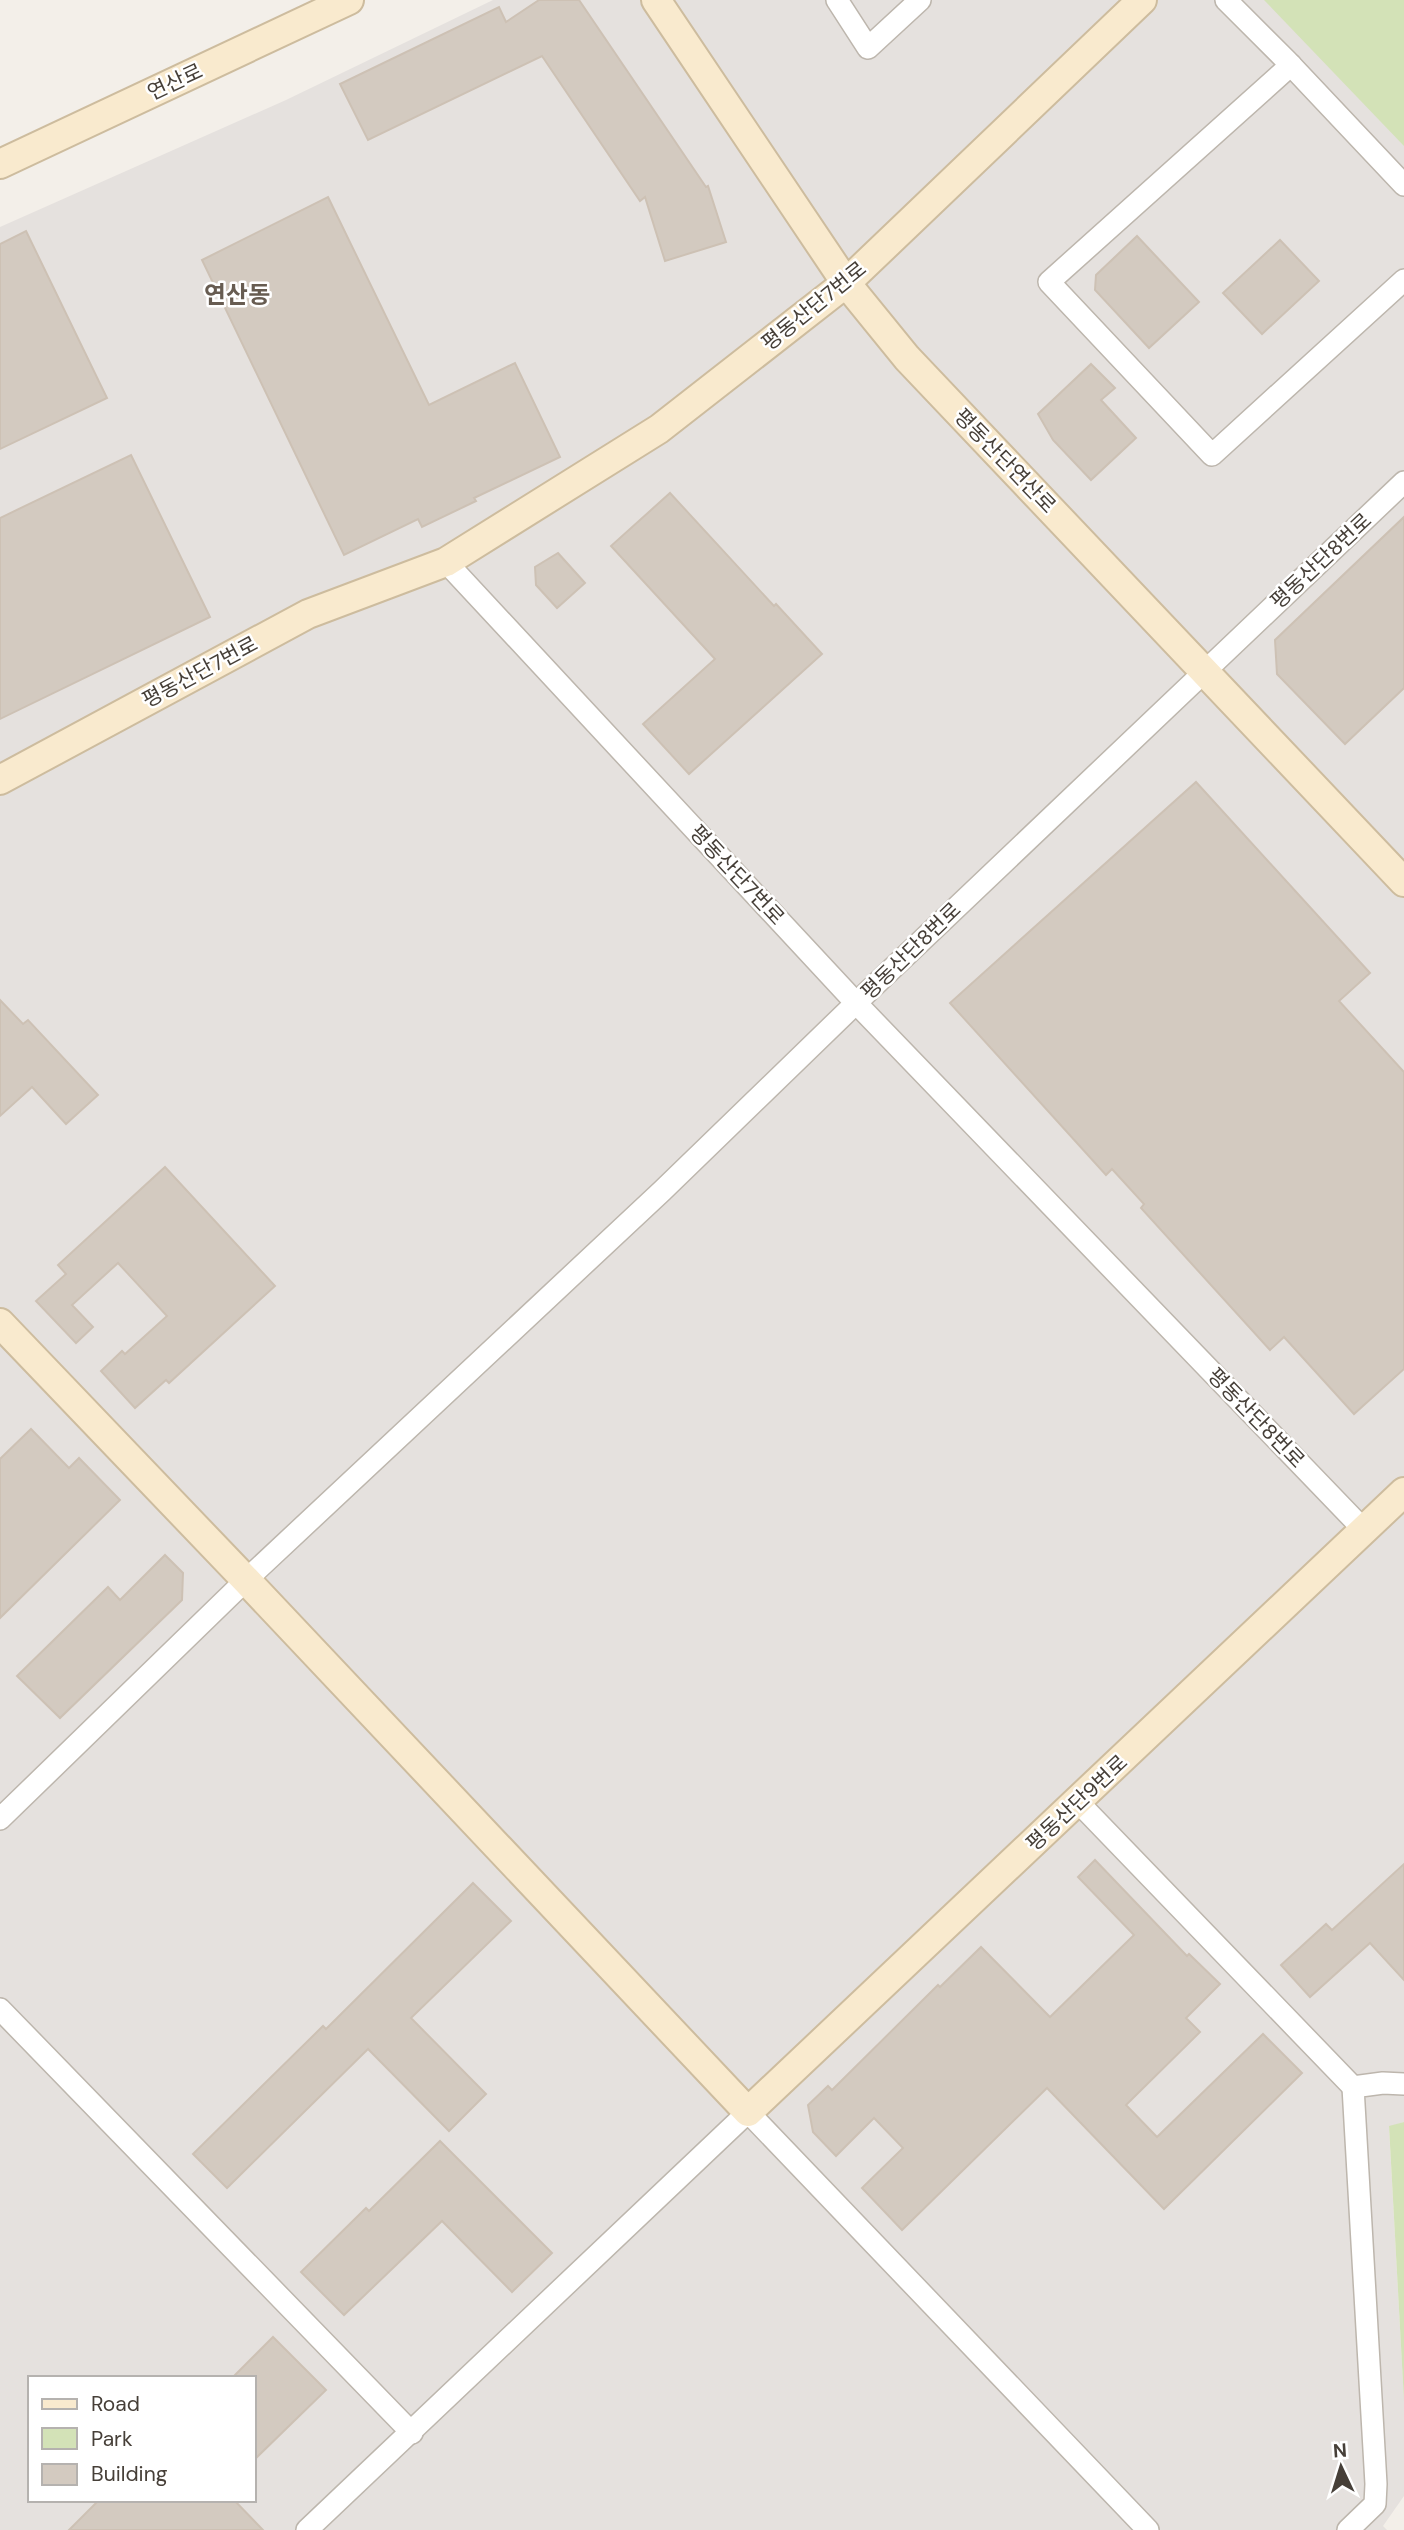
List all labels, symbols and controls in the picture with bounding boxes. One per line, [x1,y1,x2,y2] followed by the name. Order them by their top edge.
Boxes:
[143,57,207,107] street label: 연산로
[756,255,872,357] street label: 평동산단7번로
[204,279,270,310] district label: 연산동
[948,403,1062,519] street label: 평동산단연산로
[1264,507,1378,615] street label: 평동산단8번로
[137,630,263,714] street label: 평동산단7번로
[683,819,791,931] street label: 평동산단7번로
[855,896,967,1006] street label: 평동산단8번로
[1201,1362,1311,1474] street label: 평동산단8번로
[1020,1749,1134,1857] street label: 평동산단9번로
[28,2376,256,2502] legend
[91,2390,140,2418] text: Road
[91,2425,133,2453] text: Park
[1306,2432,1376,2502] north arrow
[1332,2438,1348,2463] text: N
[91,2460,168,2488] text: Building

